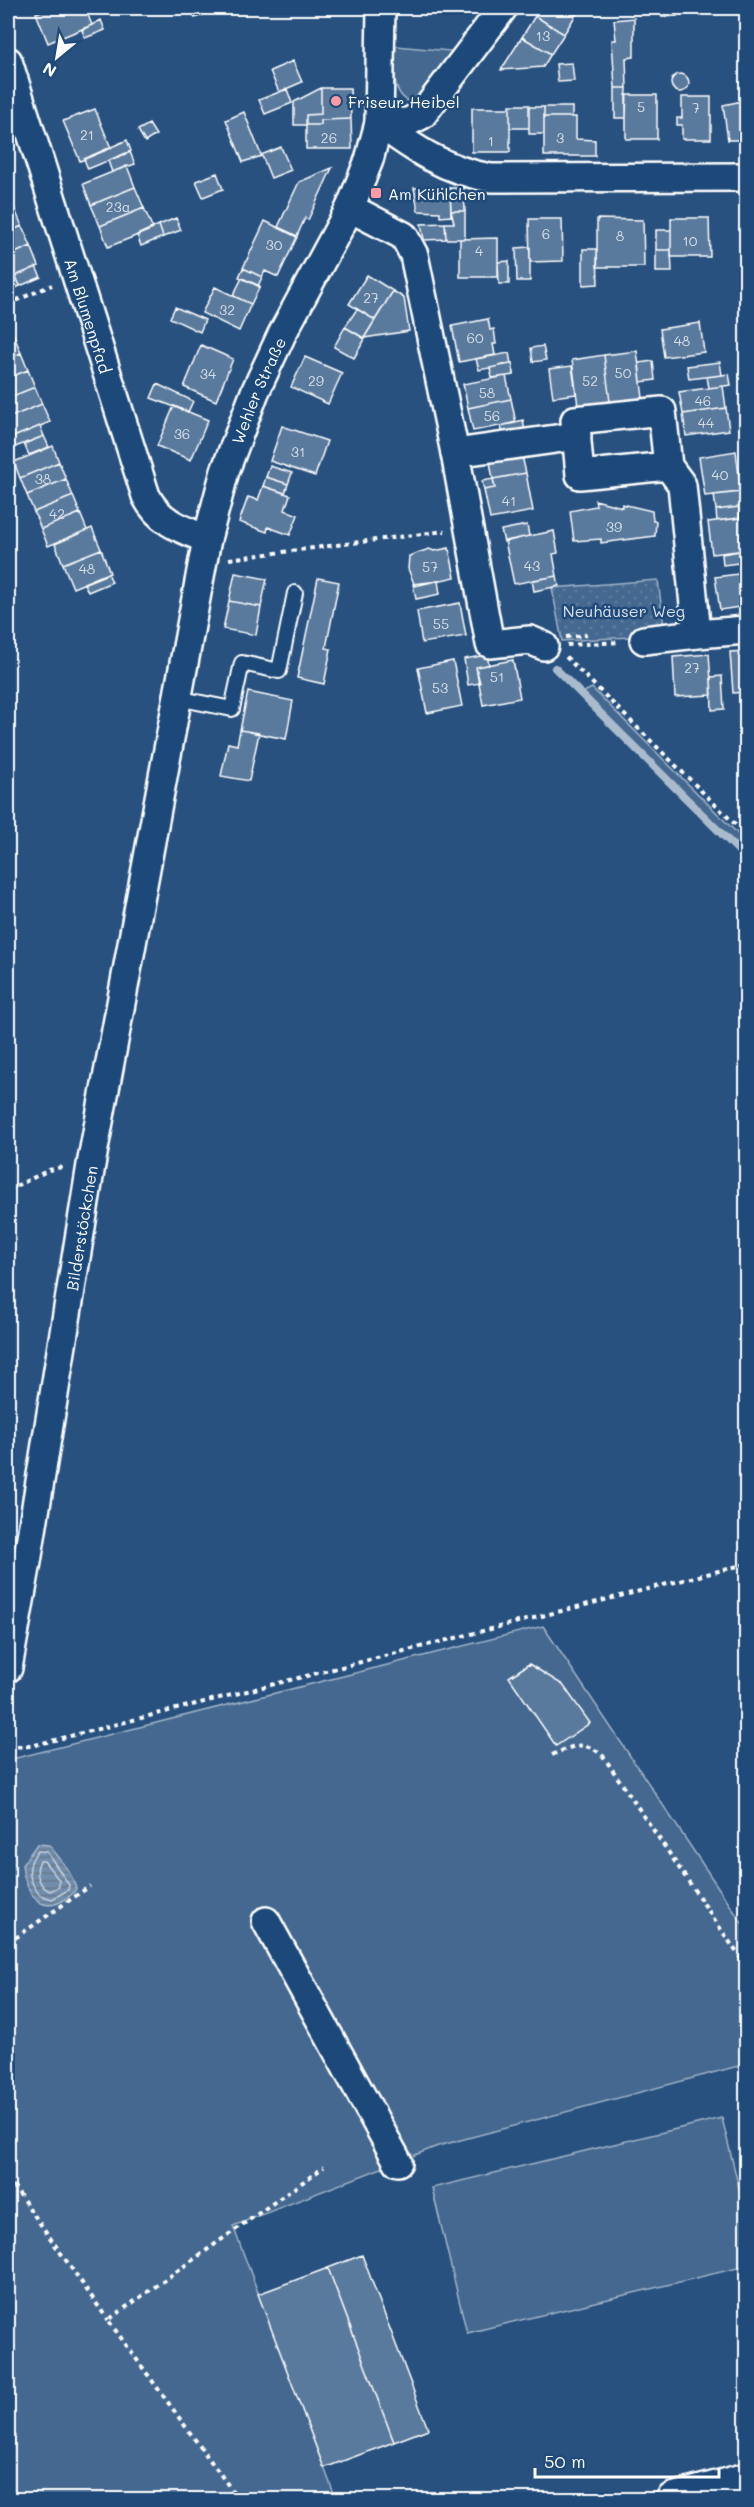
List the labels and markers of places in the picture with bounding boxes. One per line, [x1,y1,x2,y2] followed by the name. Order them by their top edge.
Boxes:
[348,91,460,112] place label: Friseur Heibel
[329,94,343,108] marker: Friseur Heibel
[388,183,486,204] place label: Am Kühlchen
[369,186,383,200] marker: Am Kühlchen

